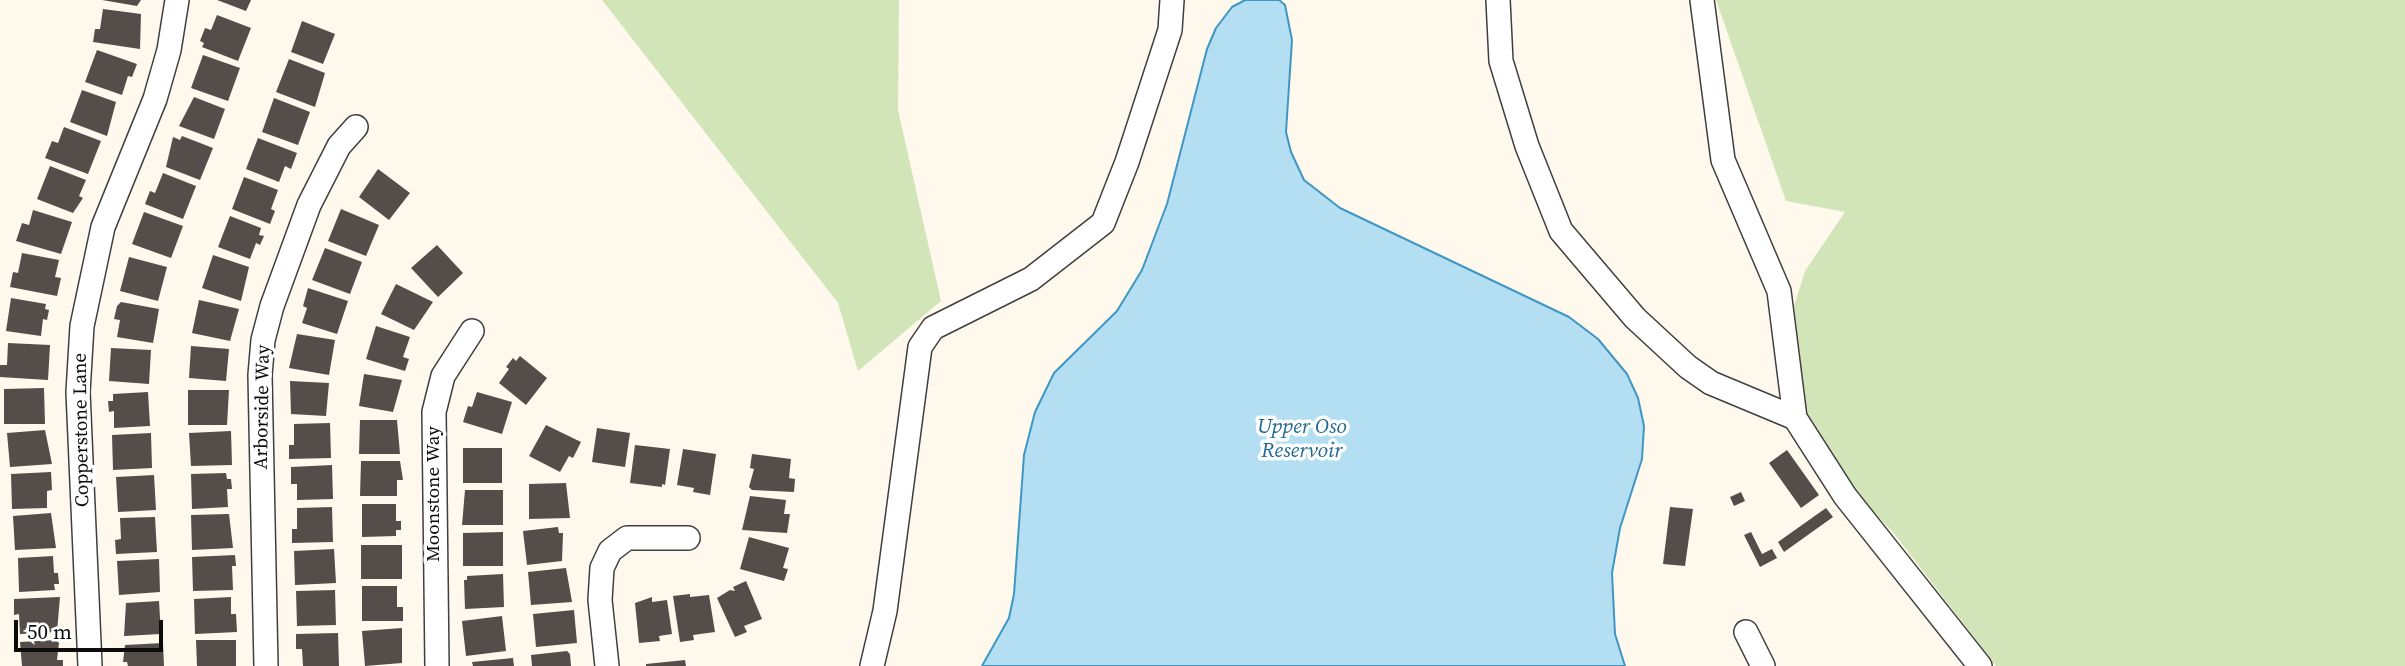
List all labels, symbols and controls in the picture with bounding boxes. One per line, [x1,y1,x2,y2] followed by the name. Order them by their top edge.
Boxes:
[251,344,275,470] street label: Arborside Way
[69,353,95,507] street label: Copperstone Lane
[1257,415,1347,465] water label: Upper Oso Reservoir
[423,426,445,562] street label: Moonstone Way
[18,606,166,650] scale bar
[27,617,72,646] text: 50 m

